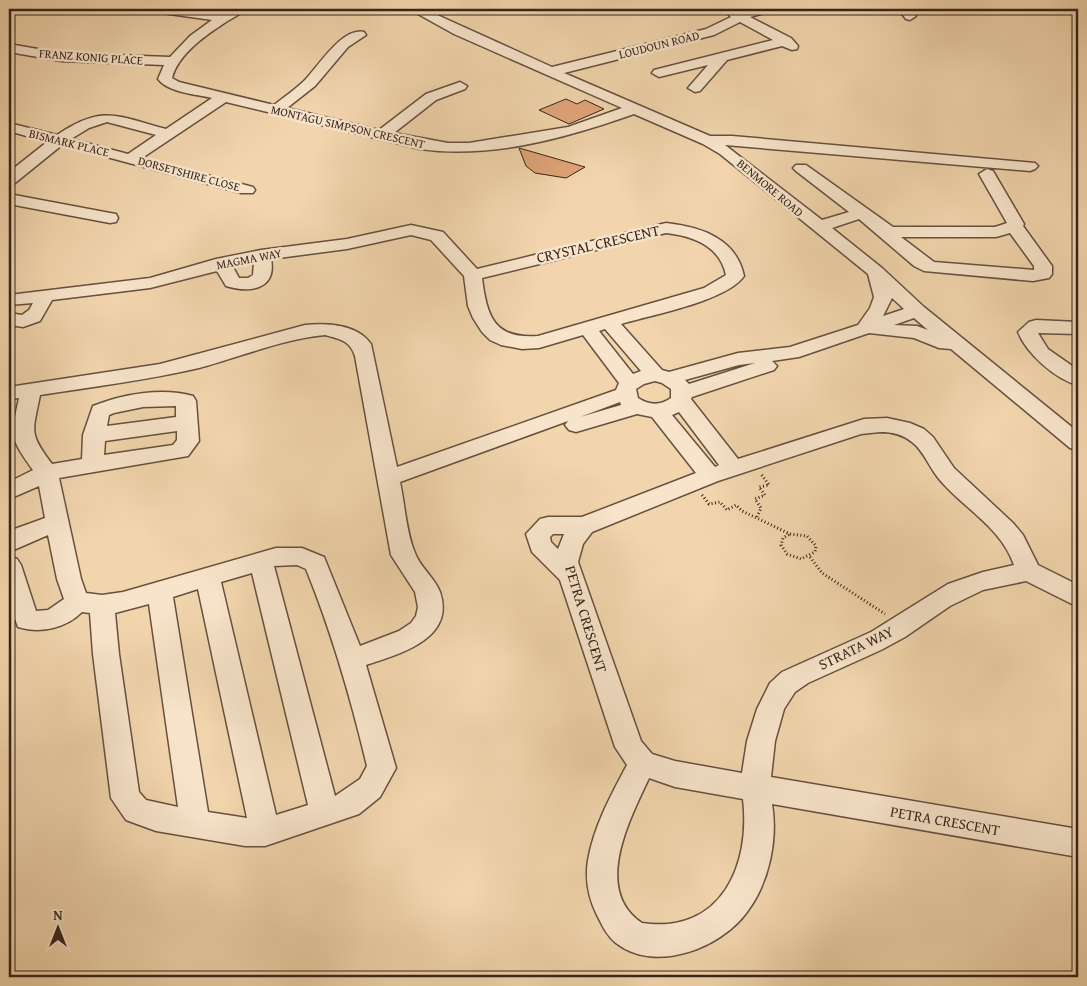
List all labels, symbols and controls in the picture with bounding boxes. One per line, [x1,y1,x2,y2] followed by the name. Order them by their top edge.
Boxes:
[617,26,701,63] street label: LOUDOUN ROAD
[38,44,144,69] street label: FRANZ KONIG PLACE
[269,100,427,153] street label: MONTAGU SIMPSON CRESCENT
[27,124,111,161] street label: BISMARK PLACE
[136,152,242,195] street label: DORSETSHIRE CLOSE
[733,155,807,220] street label: BENMORE ROAD
[534,219,662,268] street label: CRYSTAL CRESCENT
[215,244,283,273] street label: MAGMA WAY
[560,563,613,675] street label: PETRA CRESCENT
[815,620,897,675] street label: STRATA WAY
[889,801,1002,841] street label: PETRA CRESCENT
[32,904,82,954] north arrow
[53,905,63,925] text: N

